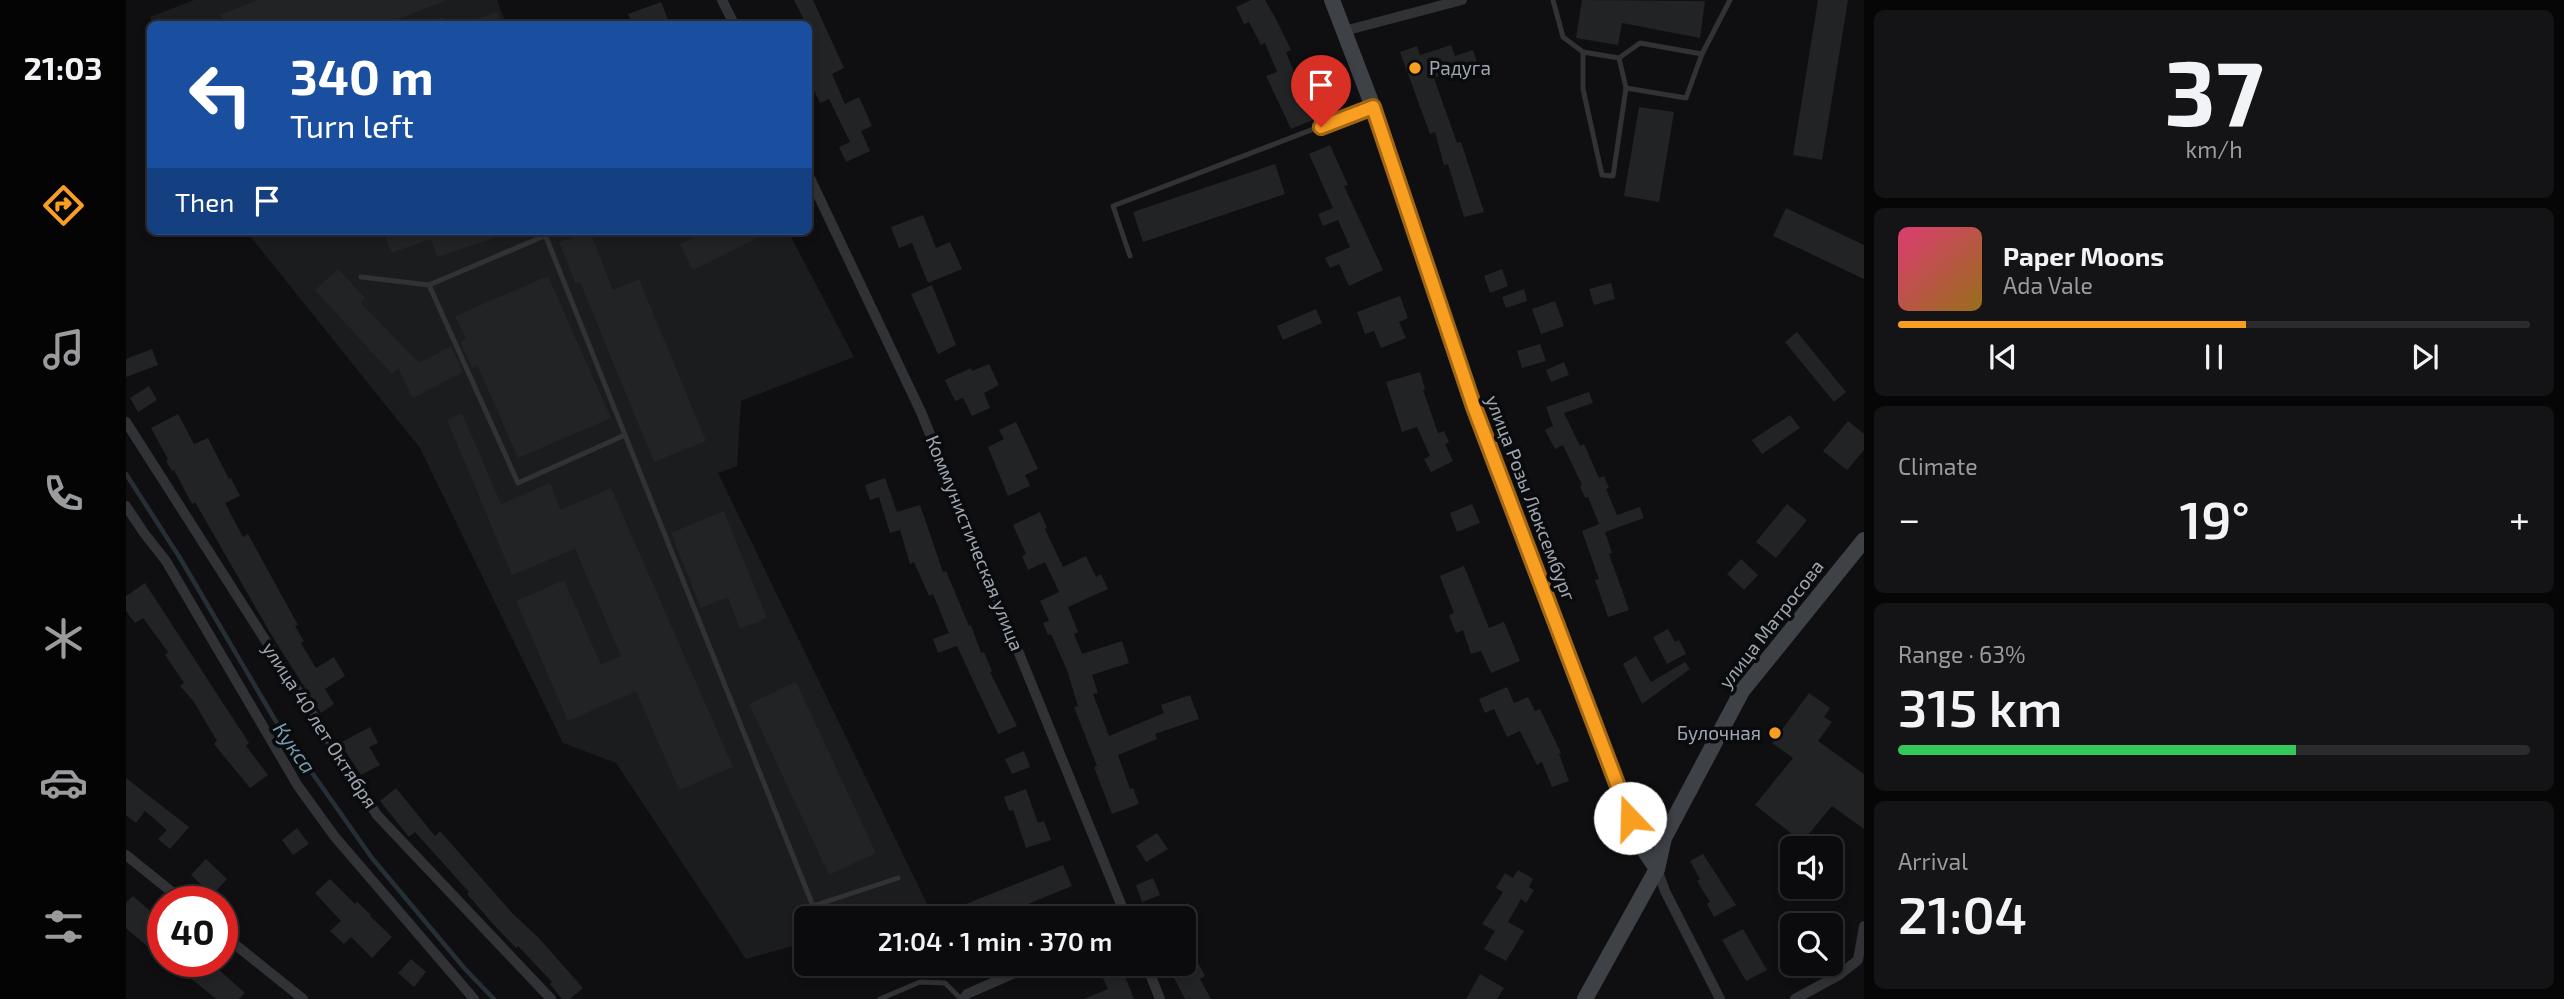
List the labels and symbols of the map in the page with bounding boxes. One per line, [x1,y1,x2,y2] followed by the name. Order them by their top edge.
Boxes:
[1291,55,1351,127] pin
[1429,56,1491,80] place label: Радуга
[1407,60,1423,76] marker: Радуга
[1481,392,1581,604] street label: улица Розы Люксембург
[921,432,1029,654] street label: Коммунистическая улица
[1713,555,1829,693] street label: улица Матросова
[257,637,383,813] street label: улица 40 лет Октября
[269,717,322,778] water label: Кукса
[1677,721,1761,745] place label: Булочная
[1767,725,1783,741] marker: Булочная
[1593,781,1667,855] position arrow
[147,886,238,977] speed limit sign: 40

